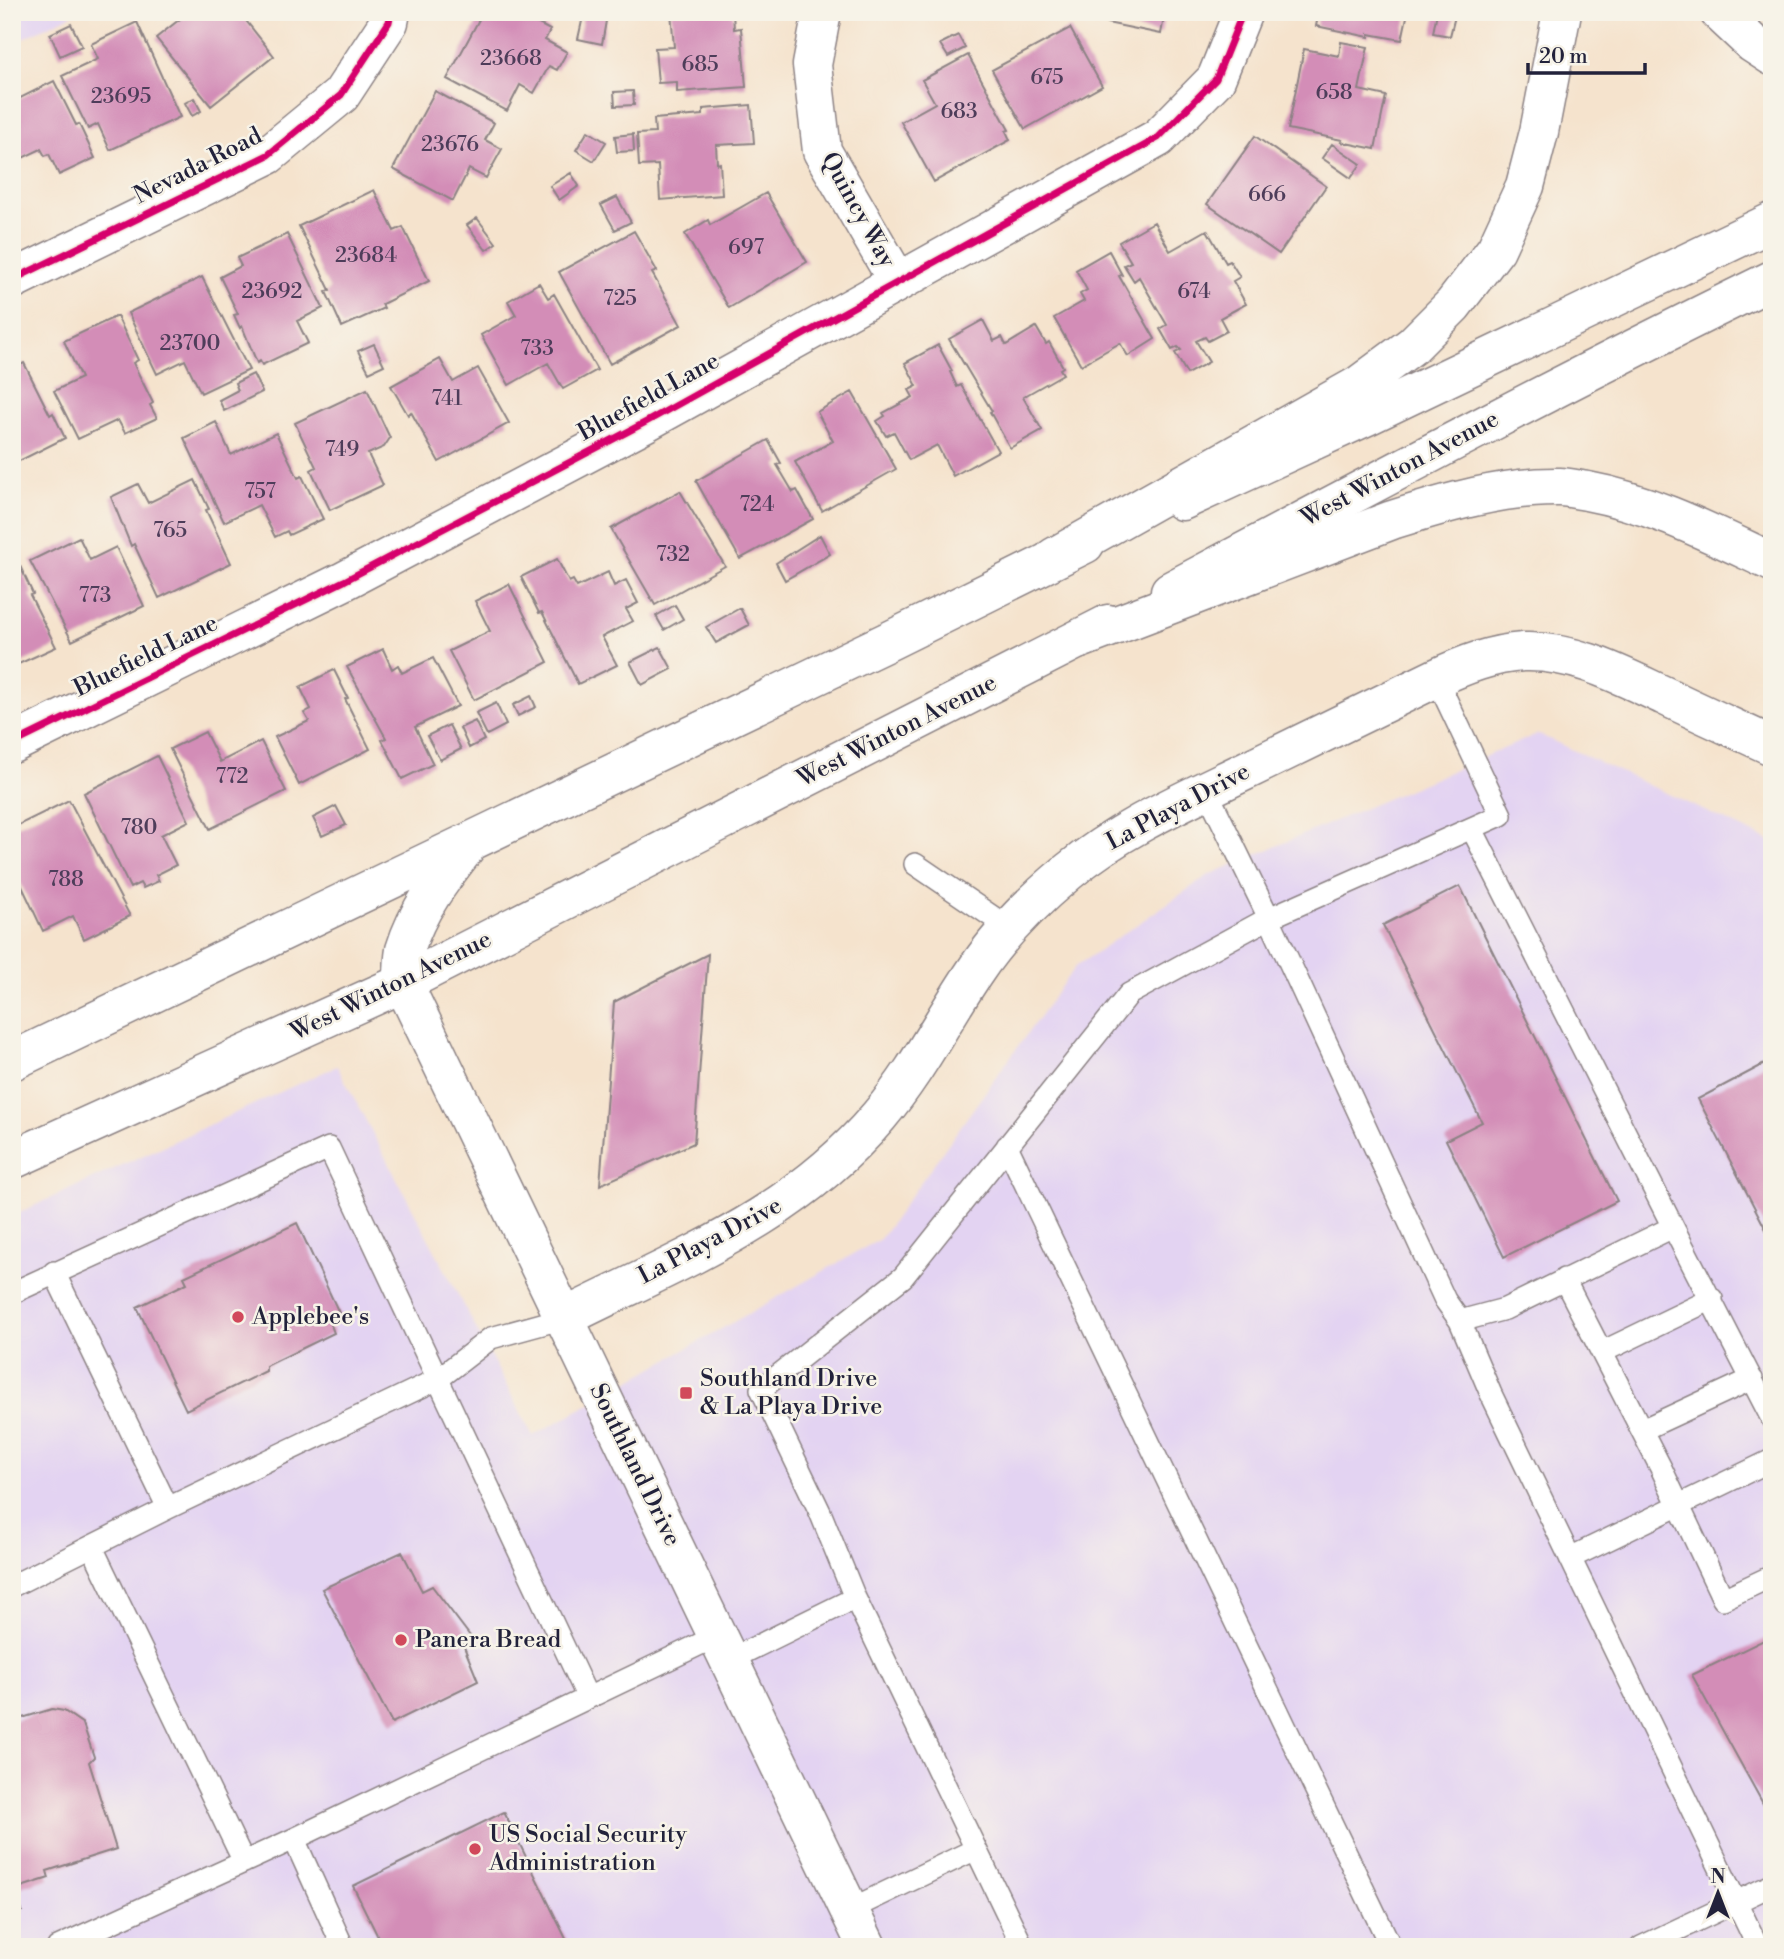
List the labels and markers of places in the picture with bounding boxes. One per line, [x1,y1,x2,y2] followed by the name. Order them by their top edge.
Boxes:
[251,1302,369,1332] place label: Applebee's
[230,1309,246,1325] marker: Applebee's
[700,1364,882,1422] place label: Southland Drive & La Playa Drive
[678,1385,694,1401] marker: Southland Drive & La Playa Drive
[415,1625,561,1655] place label: Panera Bread
[393,1632,409,1648] marker: Panera Bread
[488,1820,687,1878] place label: US Social Security Administration
[467,1841,483,1857] marker: US Social Security Administration

